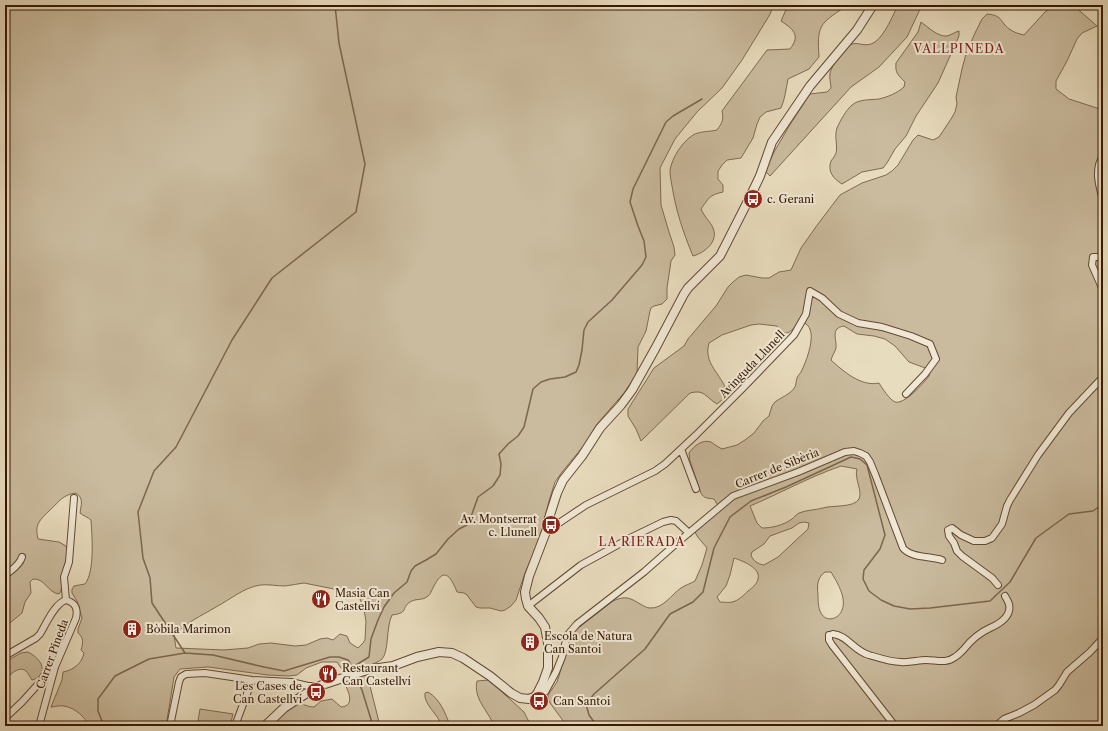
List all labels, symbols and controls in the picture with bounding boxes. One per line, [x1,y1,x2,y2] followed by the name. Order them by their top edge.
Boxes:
[912,41,1005,56] district label: VALLPINEDA
[742,188,764,210] bus stop icon: c. Gerani
[767,192,815,206] place label: c. Gerani
[716,327,788,401] street label: Avinguda Llunell
[733,445,821,491] street label: Carrer de Sibèria
[459,512,538,539] place label: Av. Montserrat c. Llunell
[540,514,562,536] bus stop icon: Av. Montserrat c. Llunell
[599,534,686,549] district label: LA RIERADA
[335,586,390,613] place label: Masia Can Castellví
[310,588,332,610] restaurant icon: Masia Can Castellví
[33,617,71,691] street label: Carrer Pineda
[121,618,143,640] building icon: Bòbila Marimon
[146,622,231,636] place label: Bòbila Marimon
[544,629,632,656] place label: Escola de Natura Can Santoi
[519,631,541,653] building icon: Escola de Natura Can Santoi
[342,661,412,688] place label: Restaurant Can Castellví
[317,663,339,685] restaurant icon: Restaurant Can Castellví
[233,679,303,706] place label: Les Cases de Can Castellví
[305,681,327,703] bus stop icon: Les Cases de Can Castellví
[528,690,550,712] bus stop icon: Can Santoi
[553,694,611,708] place label: Can Santoi

